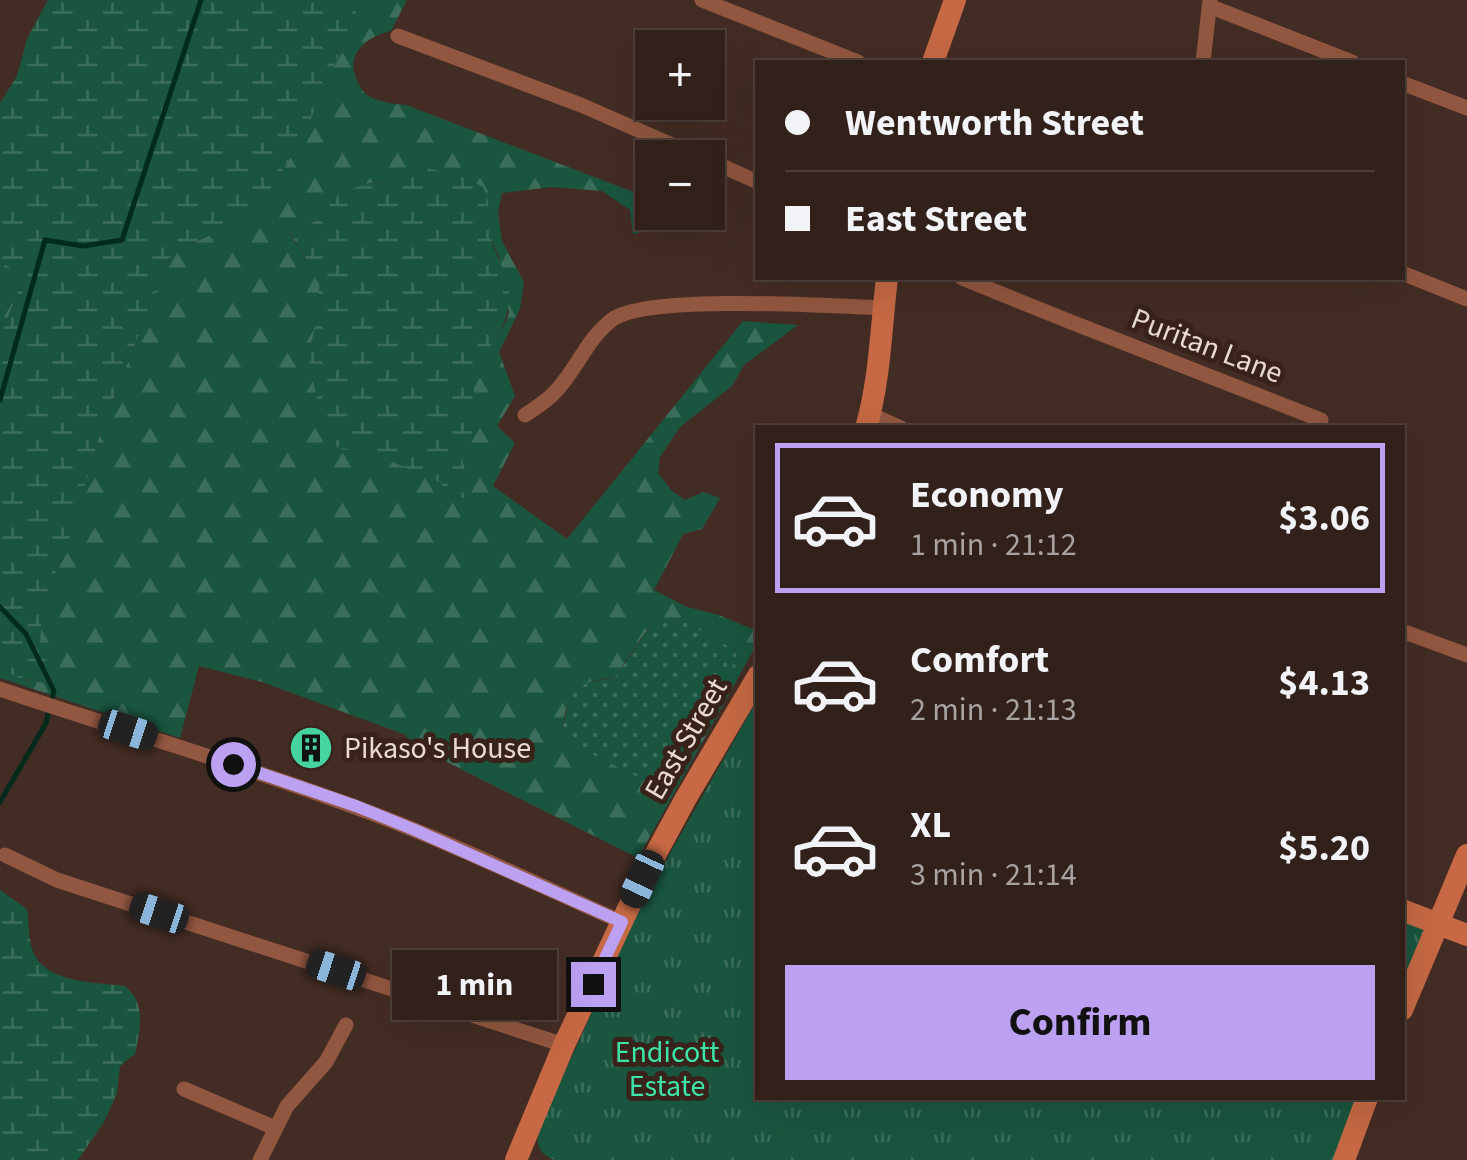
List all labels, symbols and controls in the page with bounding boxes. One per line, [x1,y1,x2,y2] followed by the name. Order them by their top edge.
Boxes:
[635,30,725,230] map controls
[635,30,725,120] button: +
[845,96,1144,150] text: Wentworth Street
[635,140,725,230] button: −
[845,192,1027,246] text: East Street
[1125,297,1289,395] street label: Puritan Lane
[910,468,1063,522] text: Economy
[790,473,880,563] icon: car
[1278,491,1370,545] text: $3.06
[910,522,1077,568] text: 1 min · 21:12
[910,633,1049,687] text: Comfort
[790,638,880,728] icon: car
[1278,656,1370,710] text: $4.13
[634,670,738,808] street label: East Street
[910,687,1077,733] text: 2 min · 21:13
[95,706,161,754] car
[288,725,334,771] building icon: Pikaso's House
[344,727,531,770] place label: Pikaso's House
[211,742,256,787] route start
[910,798,951,852] text: XL
[790,803,880,893] icon: car
[1278,821,1370,875] text: $5.20
[616,845,668,913] car
[910,852,1077,898] text: 3 min · 21:14
[126,889,192,937] car
[303,946,369,994] car
[393,949,558,1019] callout: 1 min
[436,962,513,1008] text: 1 min
[571,962,616,1007] route end
[785,965,1375,1080] button: Confirm
[615,1031,719,1108] park label: Endicott Estate

